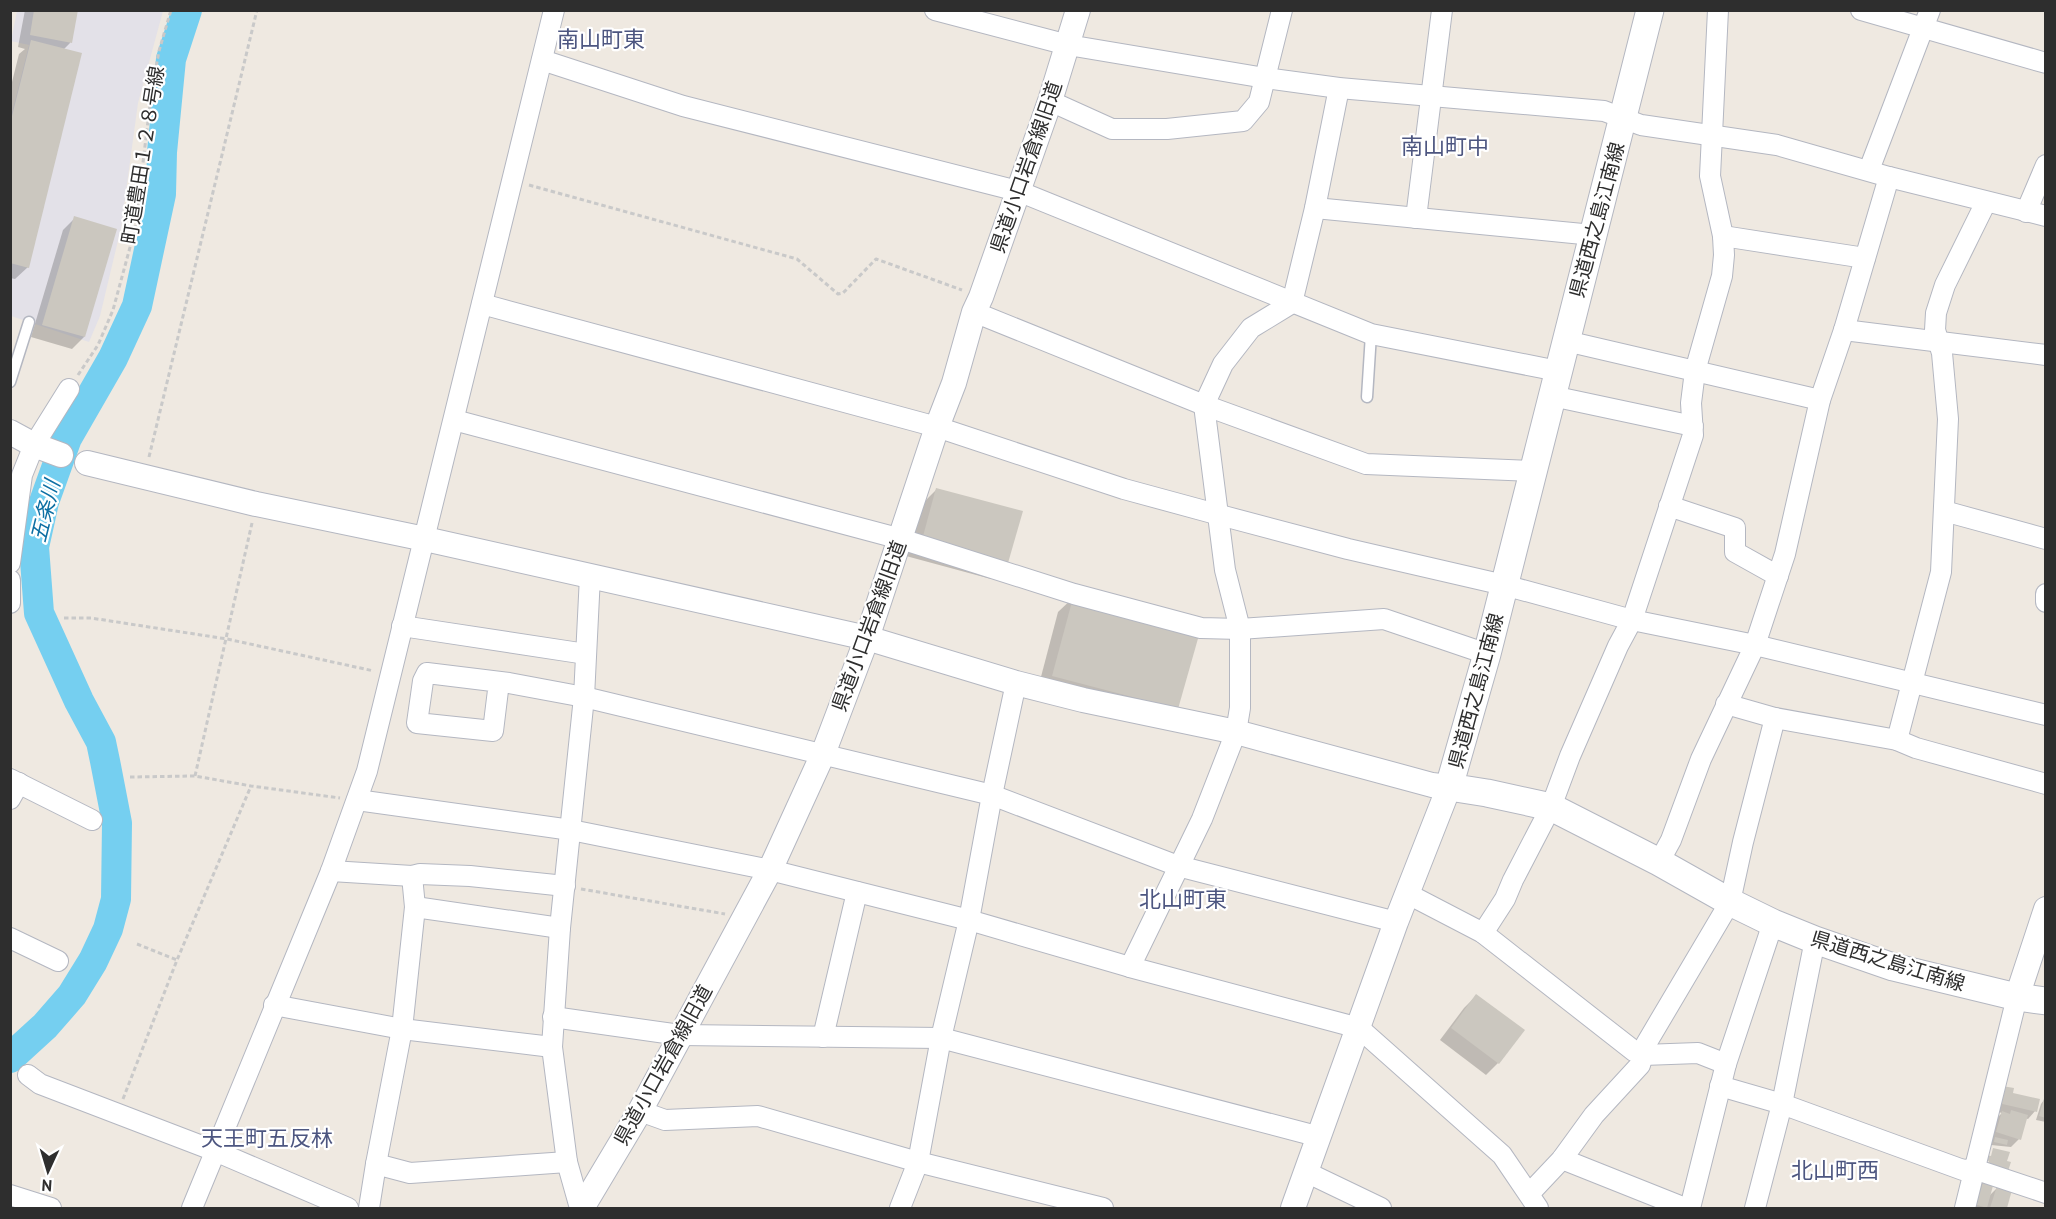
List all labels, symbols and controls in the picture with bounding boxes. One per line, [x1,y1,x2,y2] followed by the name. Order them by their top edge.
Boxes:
[557,25,645,53] district label: 南山町東
[116,64,170,246] street label: 町道豊田１２８号線
[984,78,1068,256] street label: 県道小口岩倉線旧道
[1401,132,1489,160] district label: 南山町中
[1564,139,1630,301] street label: 県道西之島江南線
[24,475,66,545] water label: 五条川
[826,537,912,715] street label: 県道小口岩倉線旧道
[1443,610,1509,772] street label: 県道西之島江南線
[1139,885,1227,913] district label: 北山町東
[1808,925,1968,997] street label: 県道西之島江南線
[608,980,718,1150] street label: 県道小口岩倉線旧道
[201,1124,333,1152] district label: 天王町五反林
[18,1141,78,1201] north arrow
[1791,1156,1879,1184] district label: 北山町西
[41,1176,53,1196] text: N

